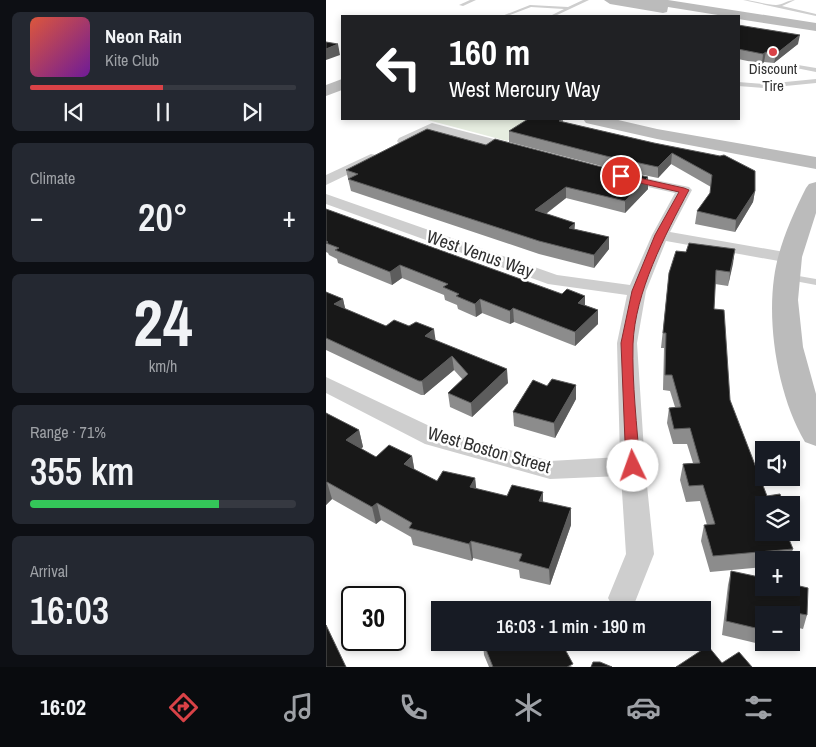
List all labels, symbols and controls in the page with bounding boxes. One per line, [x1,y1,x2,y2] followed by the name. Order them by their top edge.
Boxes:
[105,23,182,49] text: Neon Rain
[449,29,530,76] text: 160 m
[366,35,431,100] icon: left
[767,46,779,58] marker: Discount Tire
[105,49,159,71] text: Kite Club
[749,58,798,96] place label: Discount Tire
[449,74,600,104] text: West Mercury Way
[60,98,88,126] icon: previous
[149,98,177,126] icon: pause
[238,98,266,126] icon: next
[600,155,642,197] pin
[607,162,635,190] icon: arrive
[30,167,75,189] text: Climate
[138,192,188,243] text: 20°
[30,198,43,236] text: −
[283,198,296,236] text: +
[423,224,538,284] street label: West Venus Way
[133,279,193,366] text: 24
[149,355,177,377] text: km/h
[425,420,554,479] street label: West Boston Street
[30,421,106,443] text: Range · 71%
[606,439,658,491] position arrow
[755,441,800,651] map controls
[755,441,800,486] button: sound
[30,446,134,497] text: 355 km
[755,496,800,541] button: layers
[755,551,800,596] button: +
[30,560,68,582] text: Arrival
[30,585,109,636] text: 16:03
[341,586,406,651] speed limit sign: 30
[755,606,800,651] button: −
[496,613,646,639] text: 16:03 · 1 min · 190 m
[166,690,201,725] icon: directions
[281,690,316,725] icon: music
[396,690,431,725] icon: phone
[511,690,546,725] icon: climate
[626,690,661,725] icon: car
[741,690,776,725] icon: filters
[40,692,86,722] text: 16:02

